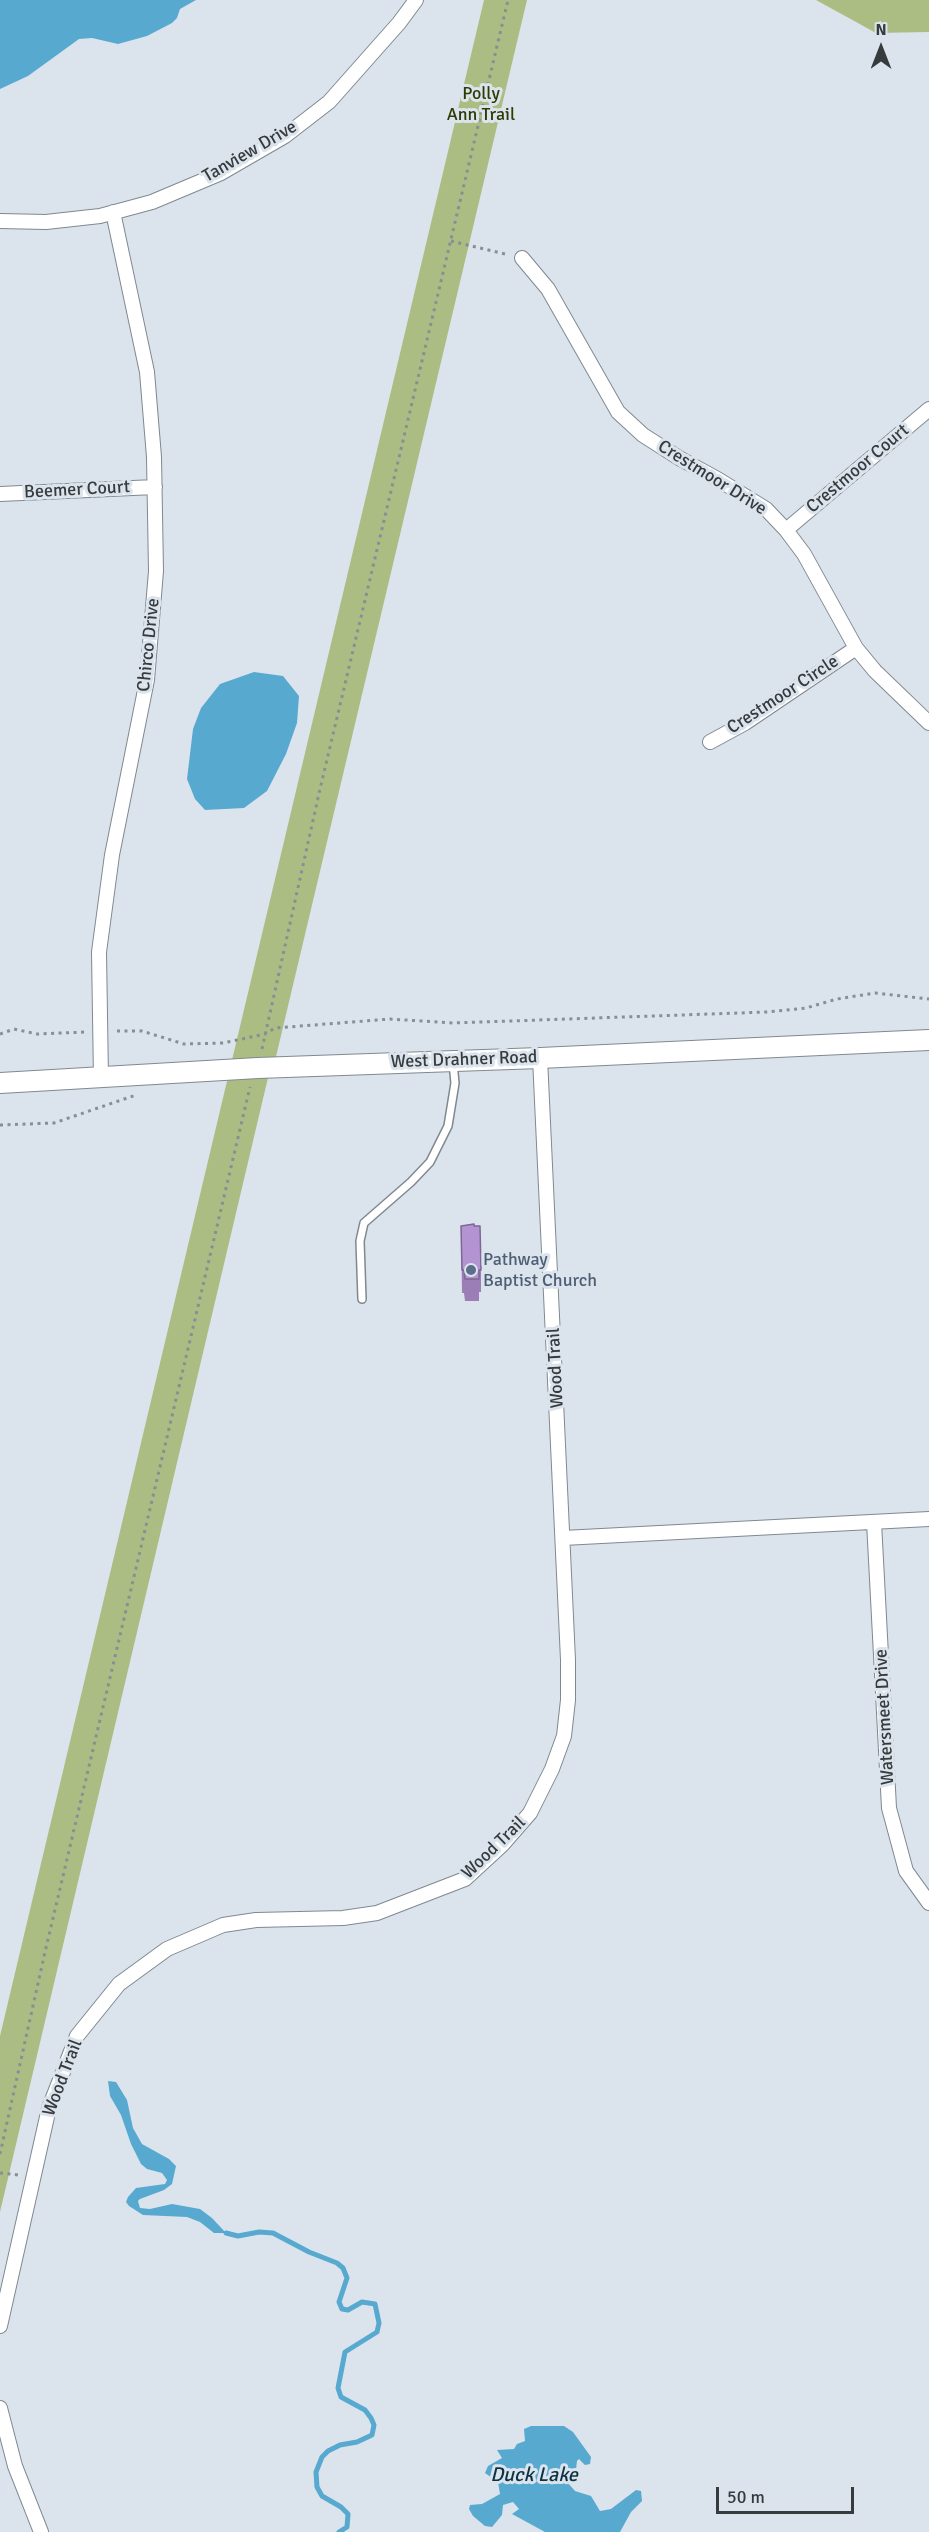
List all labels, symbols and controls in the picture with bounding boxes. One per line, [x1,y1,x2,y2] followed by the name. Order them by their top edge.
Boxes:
[851,18,911,78] north arrow
[875,20,887,40] text: N
[447,83,515,125] park label: Polly Ann Trail
[199,116,301,188] street label: Tanview Drive
[802,420,914,518] street label: Crestmoor Court
[654,436,770,520] street label: Crestmoor Drive
[23,476,131,504] street label: Beemer Court
[133,597,165,693] street label: Chirco Drive
[723,651,843,739] street label: Crestmoor Circle
[390,1047,538,1073] street label: West Drahner Road
[483,1249,597,1292] place label: Pathway Baptist Church
[464,1263,478,1277] marker: Pathway Baptist Church
[543,1327,569,1409] street label: Wood Trail
[871,1648,899,1786] street label: Watersmeet Drive
[458,1812,530,1884] street label: Wood Trail
[38,2037,88,2119] street label: Wood Trail
[490,2464,578,2488] water label: Duck Lake
[719,2475,857,2513] scale bar
[727,2486,765,2508] text: 50 m

